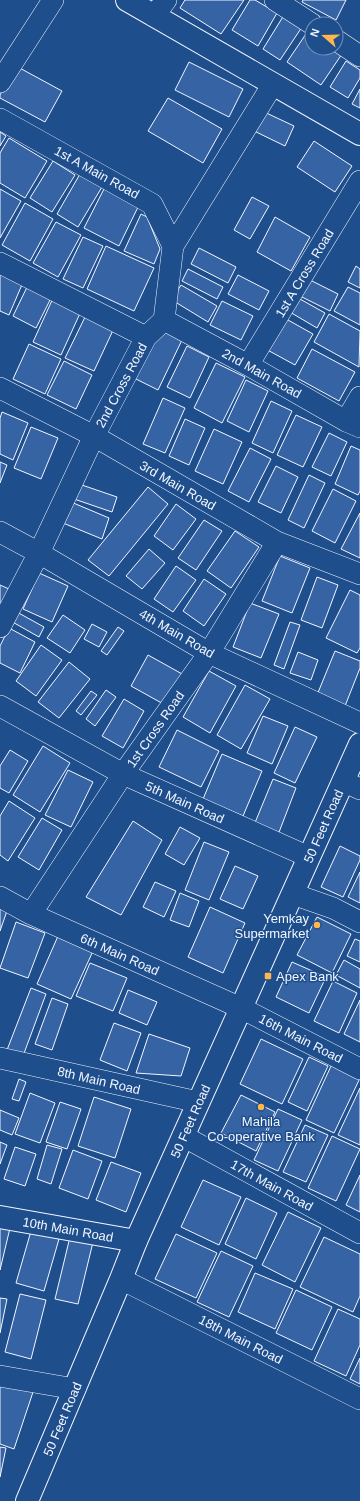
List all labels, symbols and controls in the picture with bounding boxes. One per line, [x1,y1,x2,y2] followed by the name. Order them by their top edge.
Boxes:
[304,16,344,56] north arrow
[308,27,322,38] text: N
[52,143,142,202] street label: 1st A Main Road
[272,226,337,320] street label: 1st A Cross Road
[93,340,150,430] street label: 2nd Cross Road
[220,346,304,401] street label: 2nd Main Road
[137,458,218,513] street label: 3rd Main Road
[136,606,217,661] street label: 4th Main Road
[124,688,187,770] street label: 1st Cross Road
[143,778,226,827] street label: 5th Main Road
[301,787,346,865] street label: 50 Feet Road
[235,911,309,941] place label: Yemkay Supermarket
[312,920,322,930] marker: Yemkay Supermarket
[78,930,161,979] street label: 6th Main Road
[276,969,339,984] place label: Apex Bank
[263,971,273,981] marker: Apex Bank
[256,1011,345,1066] street label: 16th Main Road
[56,1064,142,1097] street label: 8th Main Road
[168,1082,213,1160] street label: 50 Feet Road
[256,1102,266,1112] marker: Mahila Co-operative Bank
[207,1114,315,1144] place label: Mahila Co-operative Bank
[228,1157,316,1214] street label: 17th Main Road
[21,1214,114,1245] street label: 10th Main Road
[196,1312,285,1367] street label: 18th Main Road
[40,1380,85,1458] street label: 50 Feet Road

